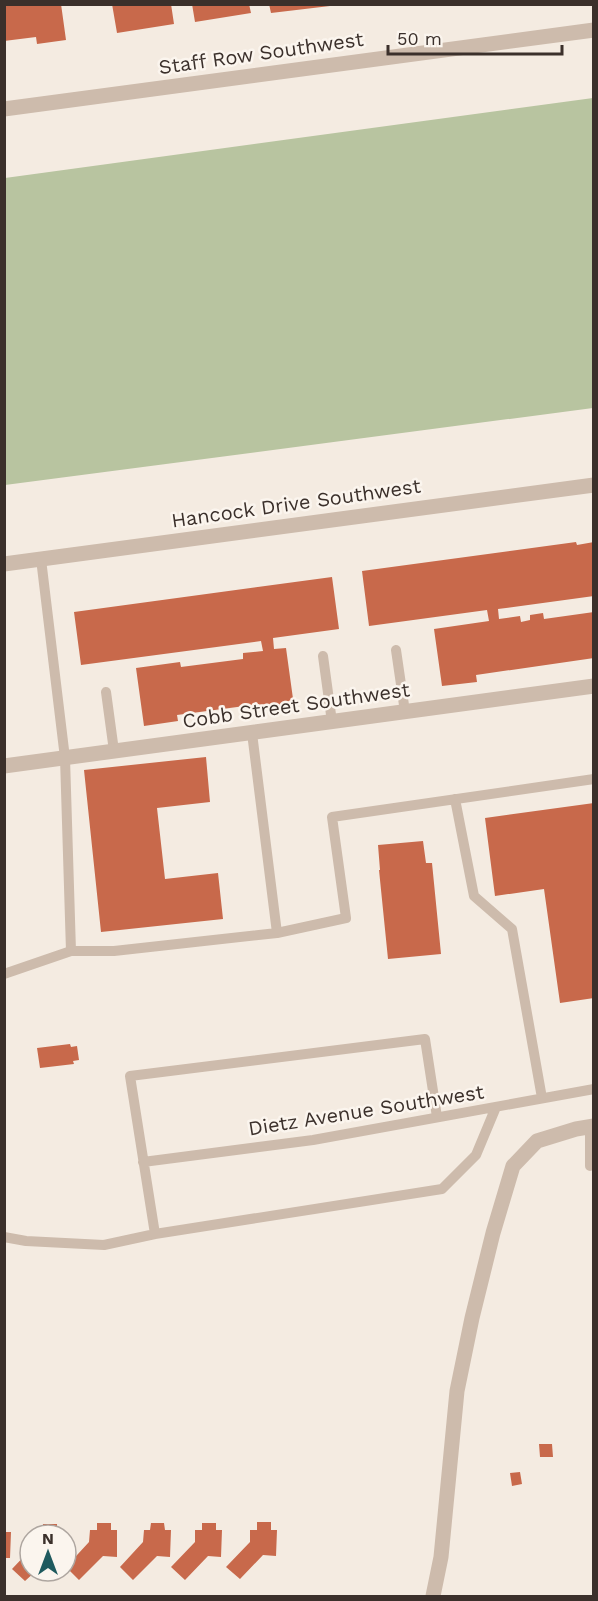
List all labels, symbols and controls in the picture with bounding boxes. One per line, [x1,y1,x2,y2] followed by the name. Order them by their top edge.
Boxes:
[388,18,562,56] scale bar
[157,27,366,79] street label: Staff Row Southwest
[397,28,442,49] text: 50 m
[170,474,423,532] street label: Hancock Drive Southwest
[181,677,412,733] street label: Cobb Street Southwest
[247,1079,486,1140] street label: Dietz Avenue Southwest
[18,1523,78,1583] north arrow
[42,1529,54,1548] text: N

